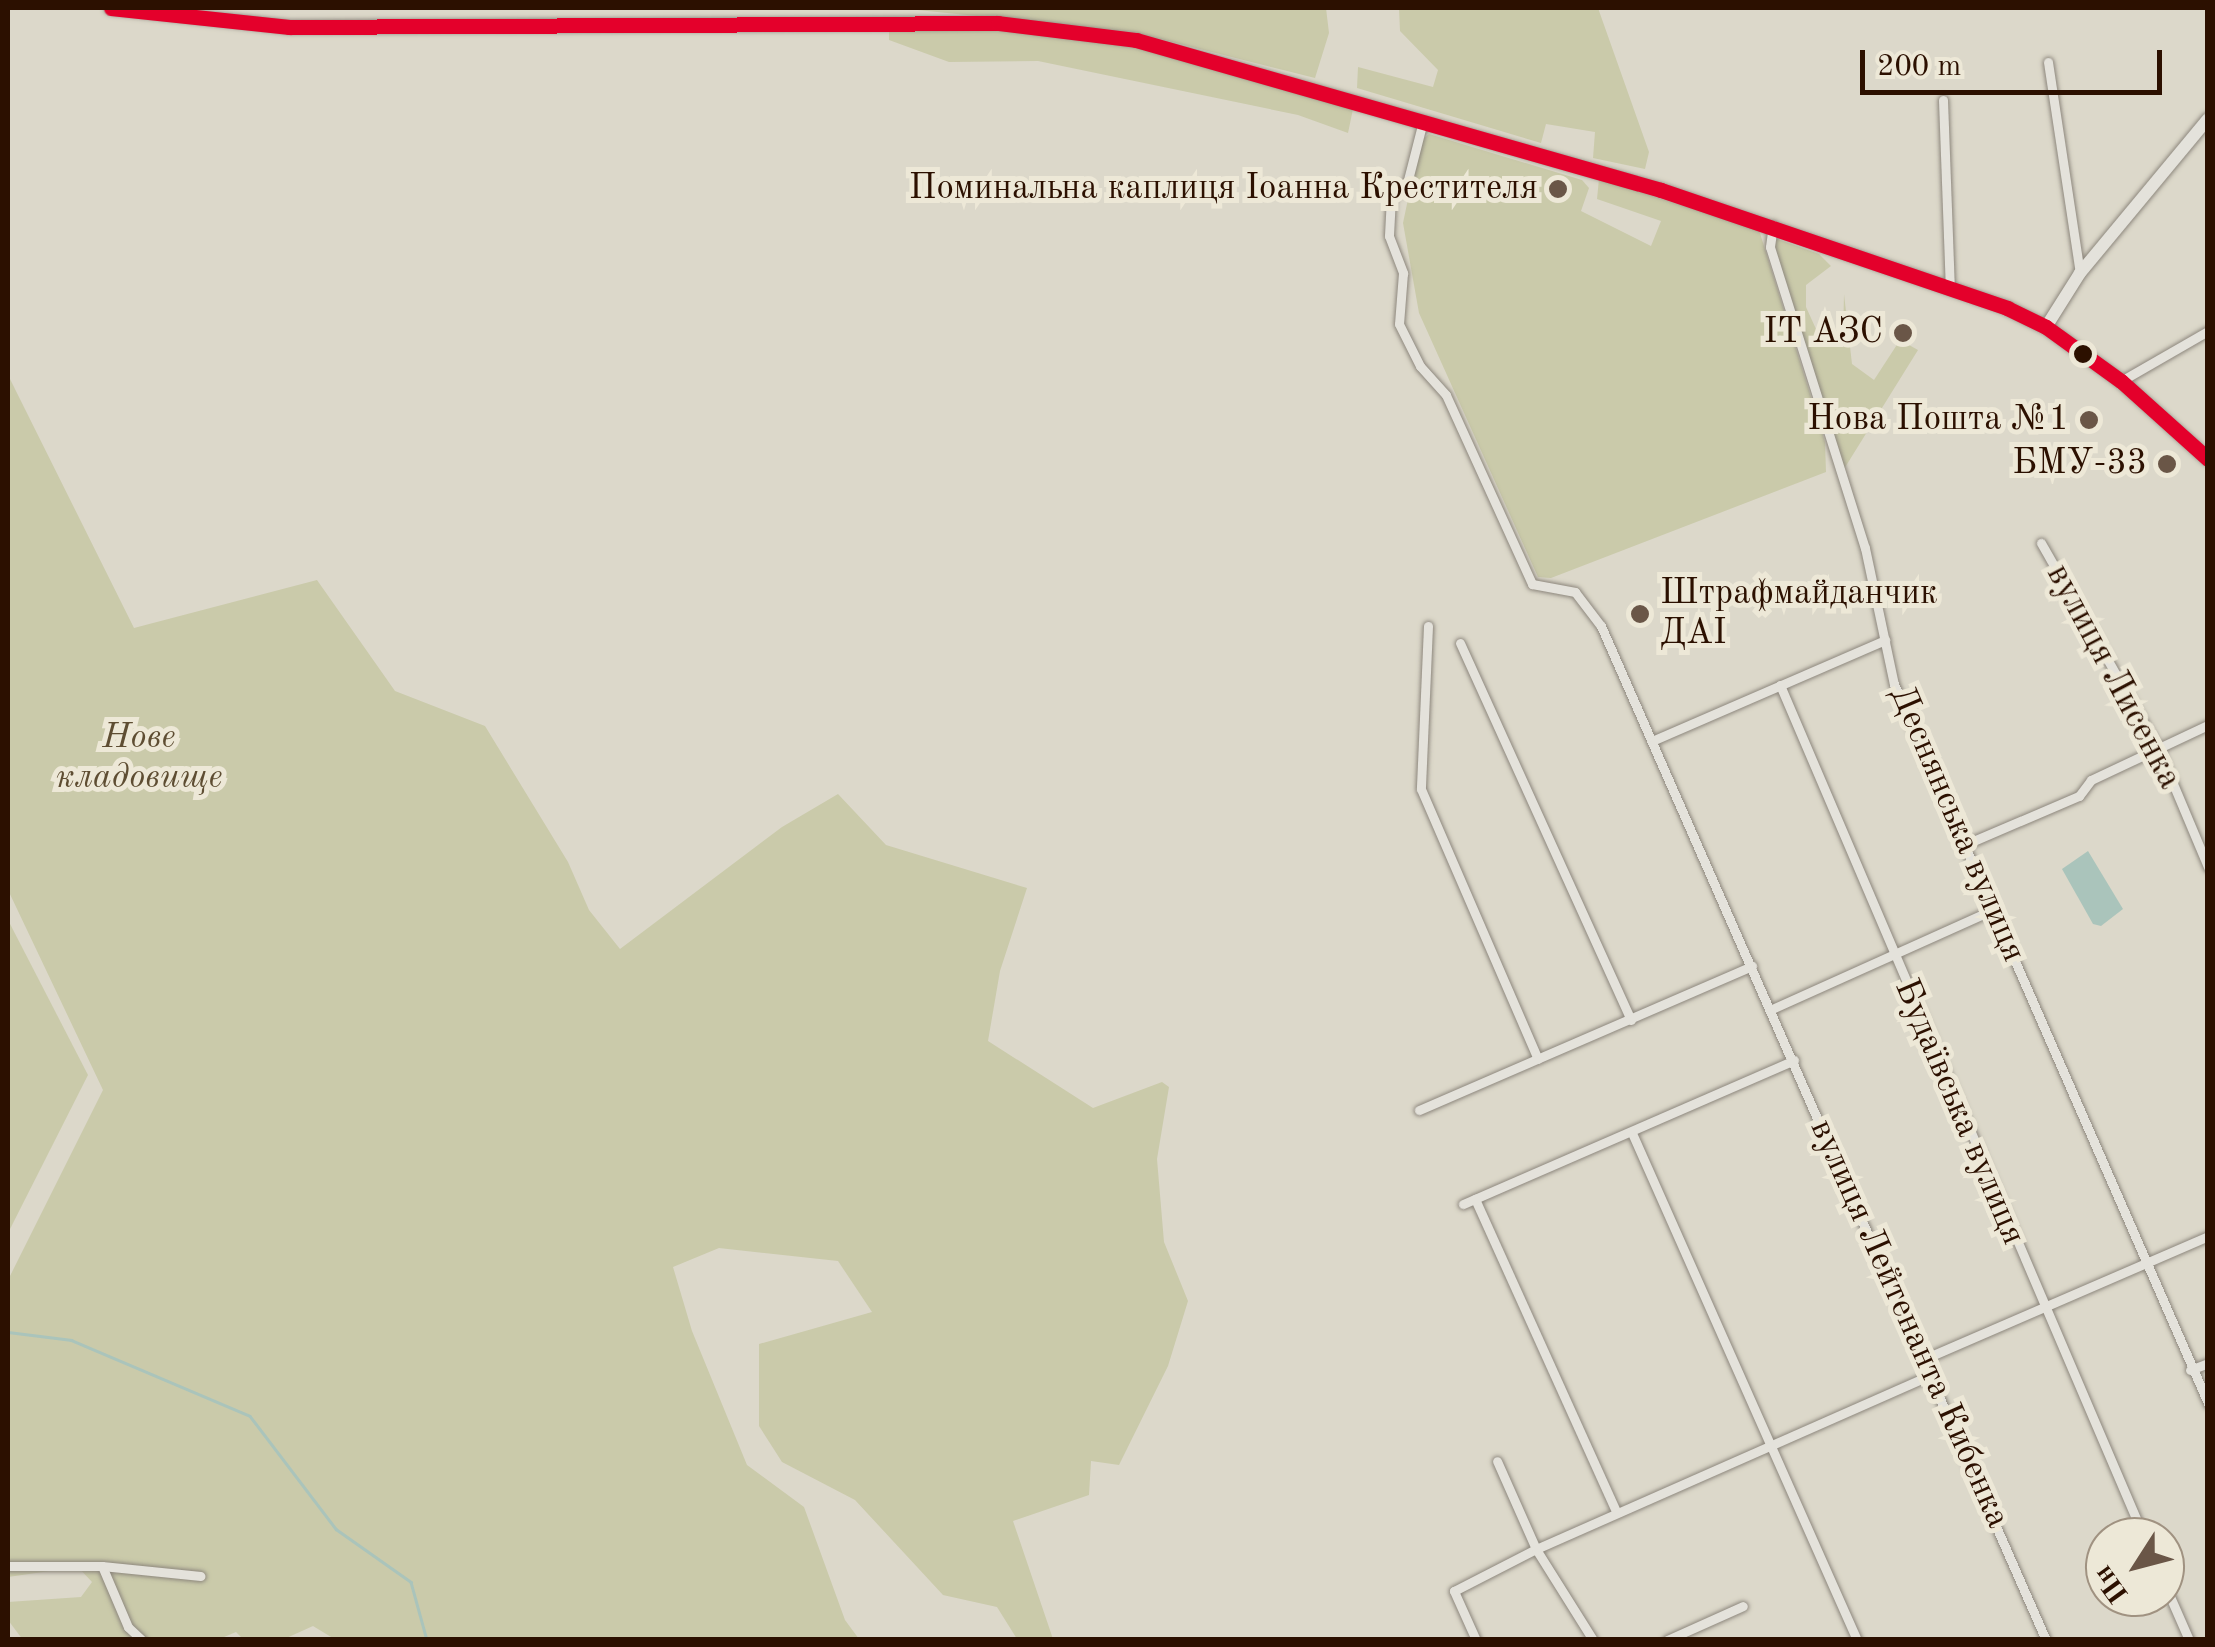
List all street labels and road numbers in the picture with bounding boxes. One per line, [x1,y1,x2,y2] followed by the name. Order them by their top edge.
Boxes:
[2036,557,2190,797] street label: вулиця Лисенка
[1880,680,2034,968] street label: Деснянська вулиця
[1884,973,2034,1251] street label: Будаївська вулиця
[1800,1113,2018,1535] street label: вулиця Лейтенанта Кибенка

